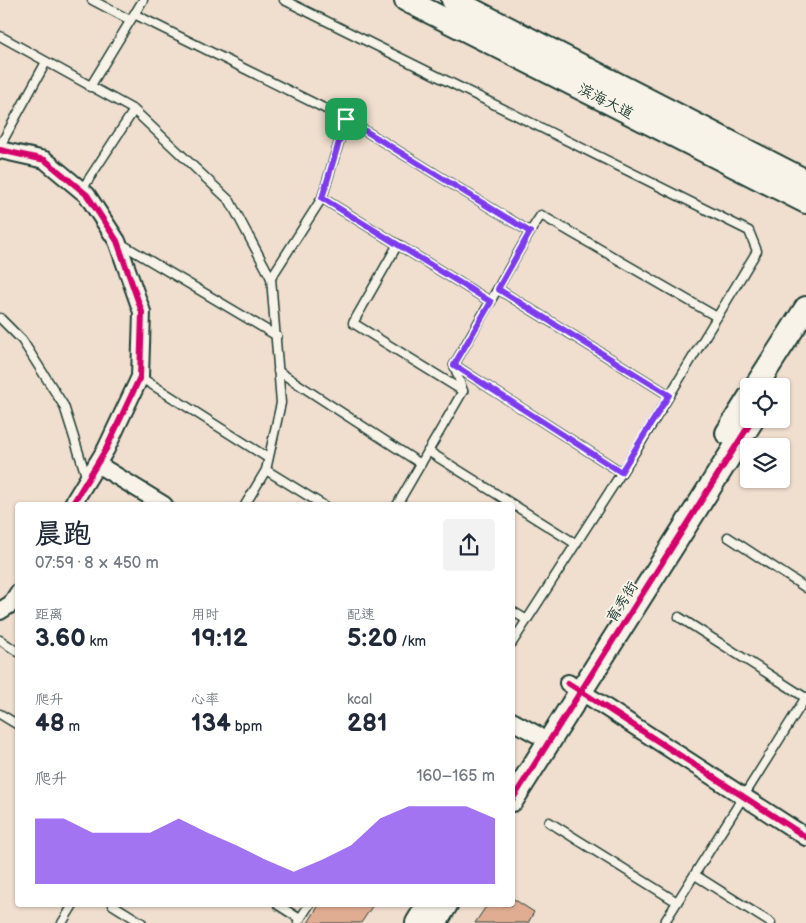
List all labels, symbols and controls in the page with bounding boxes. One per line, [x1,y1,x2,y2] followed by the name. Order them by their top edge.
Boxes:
[575,79,637,124] street label: 滨海大道
[325,98,367,140] pin
[332,105,360,133] icon: arrive
[740,378,790,488] map controls
[740,378,790,428] button: locate
[740,438,790,488] button: layers
[35,518,91,551] text: 晨跑
[443,519,495,571] button: share
[35,554,159,573] text: 07:59 · 8 × 450 m
[602,578,642,626] street label: 育秀街
[35,606,63,623] text: 距离
[191,606,219,623] text: 用时
[347,606,375,623] text: 配速
[35,623,86,654] text: 3.60
[191,623,248,654] text: 19:12
[347,623,398,654] text: 5:20
[86,633,108,650] text: km
[398,633,426,650] text: /km
[35,691,63,708] text: 爬升
[191,691,219,708] text: 心率
[347,691,372,708] text: kcal
[35,708,65,739] text: 48
[191,708,231,739] text: 134
[347,708,388,739] text: 281
[65,718,80,735] text: m
[231,718,262,735] text: bpm
[416,767,495,786] text: 160–165 m
[35,770,67,789] text: 爬升

